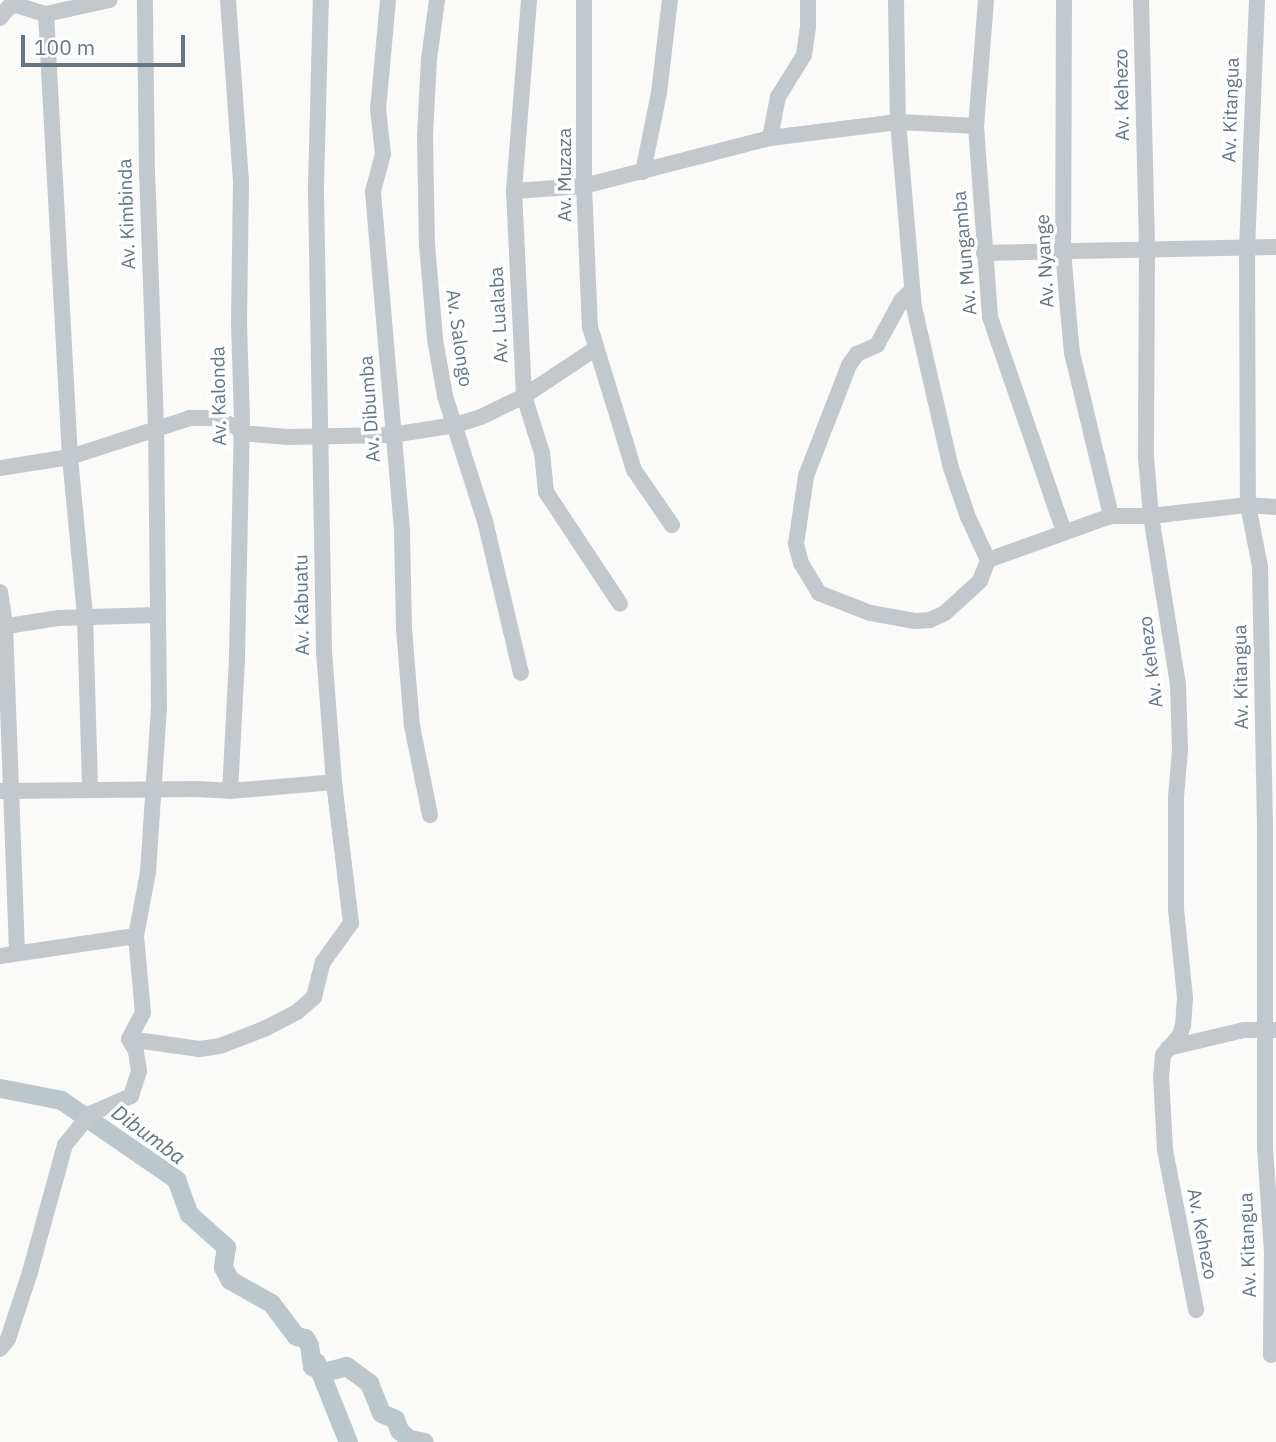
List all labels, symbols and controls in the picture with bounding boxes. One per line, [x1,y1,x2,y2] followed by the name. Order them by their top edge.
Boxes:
[24,21,189,65] scale bar
[34,33,95,61] text: 100 m
[1110,49,1134,141] street label: Av. Kehezo
[1218,57,1244,163] street label: Av. Kitangua
[554,128,576,222] street label: Av. Muzaza
[114,158,140,270] street label: Av. Kimbinda
[948,190,982,316] street label: Av. Mungamba
[1031,214,1059,308] street label: Av. Nyange
[485,266,513,364] street label: Av. Lualaba
[441,288,477,388] street label: Av. Salongo
[207,346,231,446] street label: Av. Kalonda
[355,355,385,463] street label: Av. Dibumba
[290,554,314,656] street label: Av. Kabuatu
[1134,615,1168,709] street label: Av. Kehezo
[1229,624,1253,730] street label: Av. Kitangua
[107,1099,191,1169] water label: Dibumba
[1182,1187,1222,1281] street label: Av. Kehezo
[1235,1192,1261,1298] street label: Av. Kitangua

